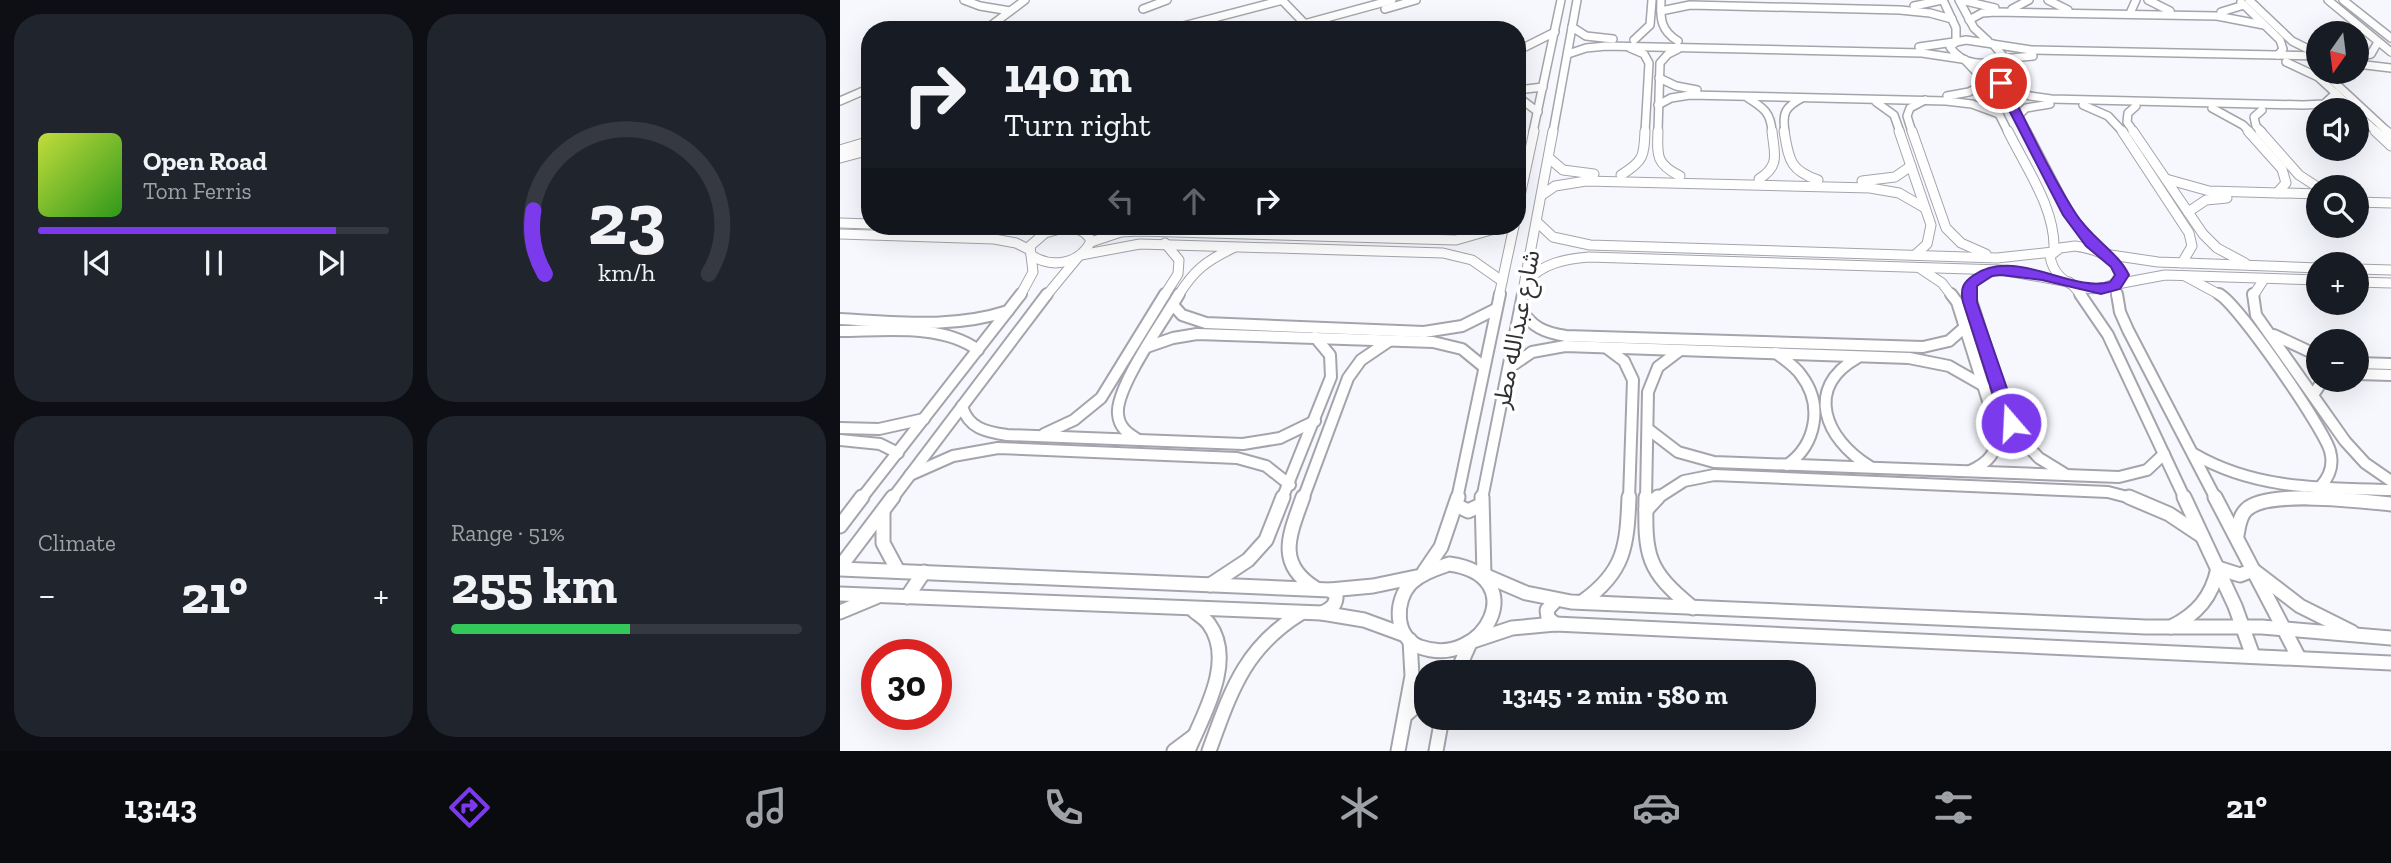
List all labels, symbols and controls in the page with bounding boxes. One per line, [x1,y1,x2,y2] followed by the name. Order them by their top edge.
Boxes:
[2306,21,2370,84] north arrow
[2306,21,2369,392] map controls
[1004,46,1132,105] text: 140 m
[889,49,980,140] icon: right
[1971,53,2031,113] pin
[1982,64,2020,102] icon: arrive
[2306,98,2369,161] button: sound
[1004,106,1151,144] text: Turn right
[143,145,267,177] text: Open Road
[588,175,665,263] text: 23
[2306,175,2369,238] button: search
[143,177,252,205] text: Tom Ferris
[1102,182,1140,220] icon: left
[1175,182,1213,220] icon: ahead
[1248,182,1286,220] icon: right
[78,244,116,282] icon: previous
[195,244,233,282] icon: pause
[312,244,350,282] icon: next
[1486,247,1549,412] street label: شارع عبدالله مطر
[2306,252,2369,315] button: +
[598,257,655,287] text: km/h
[2306,329,2369,392] button: −
[1974,386,2048,460] position arrow
[451,519,565,547] text: Range · 51%
[38,529,116,557] text: Climate
[451,554,617,616] text: 255 km
[181,564,248,626] text: 21°
[38,572,56,618] text: −
[373,572,389,618] text: +
[861,639,952,730] speed limit sign: 30
[1502,679,1728,711] text: 13:45 · 2 min · 580 m
[445,783,494,832] icon: directions
[742,783,791,832] icon: music
[1039,783,1088,832] icon: phone
[1335,783,1384,832] icon: climate
[1632,783,1681,832] icon: car
[1929,783,1978,832] icon: filters
[124,788,197,826] text: 13:43
[2226,788,2267,826] text: 21°

